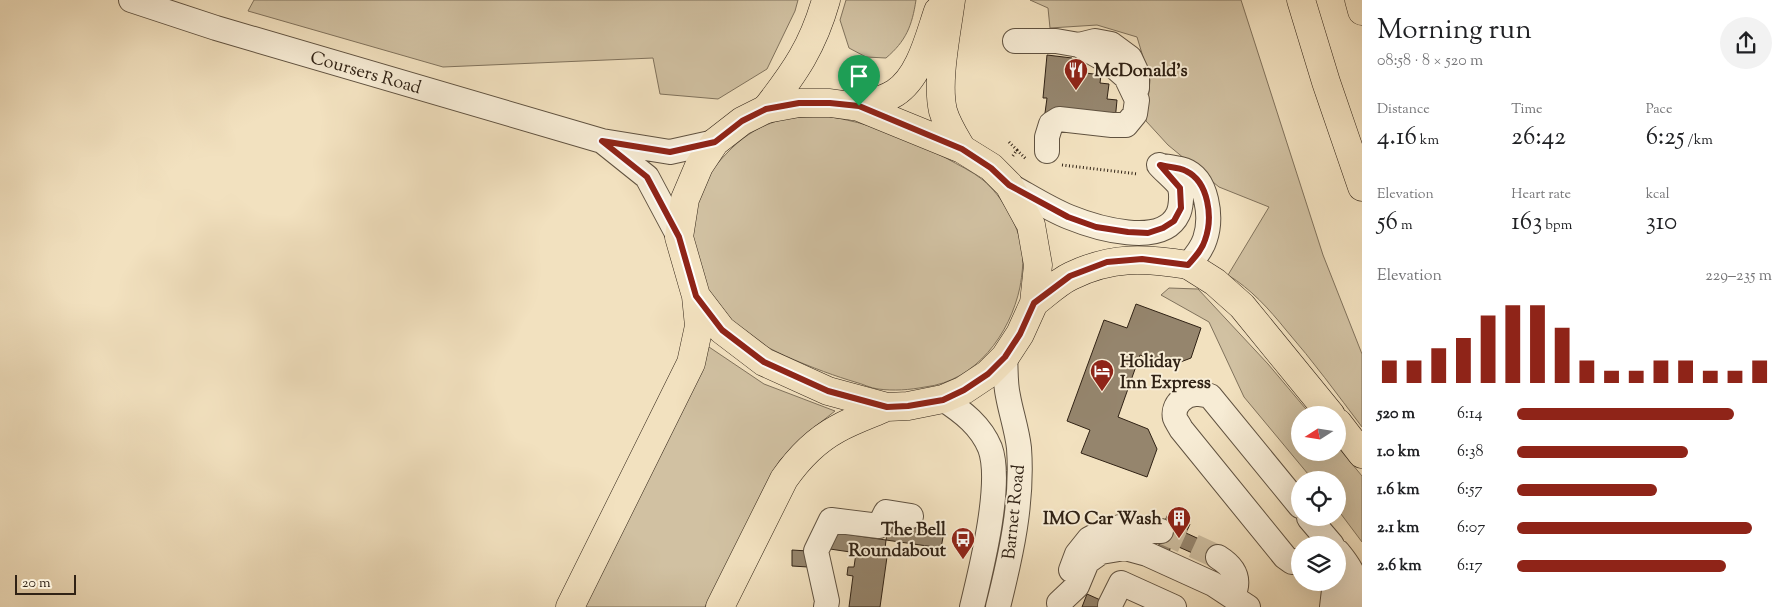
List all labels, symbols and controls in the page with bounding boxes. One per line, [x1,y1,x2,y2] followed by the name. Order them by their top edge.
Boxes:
[1377,11,1532,51] text: Morning run
[1720,17,1772,69] button: share
[307,46,424,102] street label: Coursers Road
[1377,50,1483,73] text: 08:58 · 8 × 520 m
[838,55,880,106] pin
[1063,57,1089,91] restaurant icon: McDonald's
[1094,59,1188,85] place label: McDonald's
[845,62,873,90] icon: arrive
[1377,100,1430,120] text: Distance
[1511,100,1542,120] text: Time
[1646,100,1672,120] text: Pace
[1377,120,1417,156] text: 4.16
[1511,120,1566,156] text: 26:42
[1646,120,1685,156] text: 6:25
[1417,131,1439,151] text: km
[1685,131,1713,151] text: /km
[1377,185,1434,205] text: Elevation
[1511,185,1571,205] text: Heart rate
[1646,185,1670,205] text: kcal
[1377,205,1398,241] text: 56
[1511,205,1542,241] text: 163
[1646,205,1677,241] text: 310
[1398,216,1413,236] text: m
[1542,216,1572,236] text: bpm
[1377,265,1442,288] text: Elevation
[1705,265,1772,288] text: 229–235 m
[1120,350,1211,397] place label: Holiday Inn Express
[1089,358,1115,392] hotel icon: Holiday Inn Express
[1377,403,1415,426] text: 520 m
[1457,403,1482,426] text: 6:14
[1291,406,1346,461] north arrow
[1291,406,1346,591] map controls
[1377,441,1420,464] text: 1.0 km
[1457,441,1483,464] text: 6:38
[997,463,1033,561] street label: Barnet Road
[1291,471,1346,526] button: locate
[1377,479,1419,502] text: 1.6 km
[1457,479,1482,502] text: 6:57
[1166,505,1192,539] building icon: IMO Car Wash
[1043,507,1162,533] place label: IMO Car Wash
[1377,517,1419,540] text: 2.1 km
[1457,517,1485,540] text: 6:07
[848,518,947,565] place label: The Bell Roundabout
[950,526,976,560] bus stop icon: The Bell Roundabout
[1291,536,1346,591] button: layers
[1377,555,1422,578] text: 2.6 km
[1457,555,1482,578] text: 6:17
[15,572,76,595] scale bar
[22,574,51,594] text: 20 m

